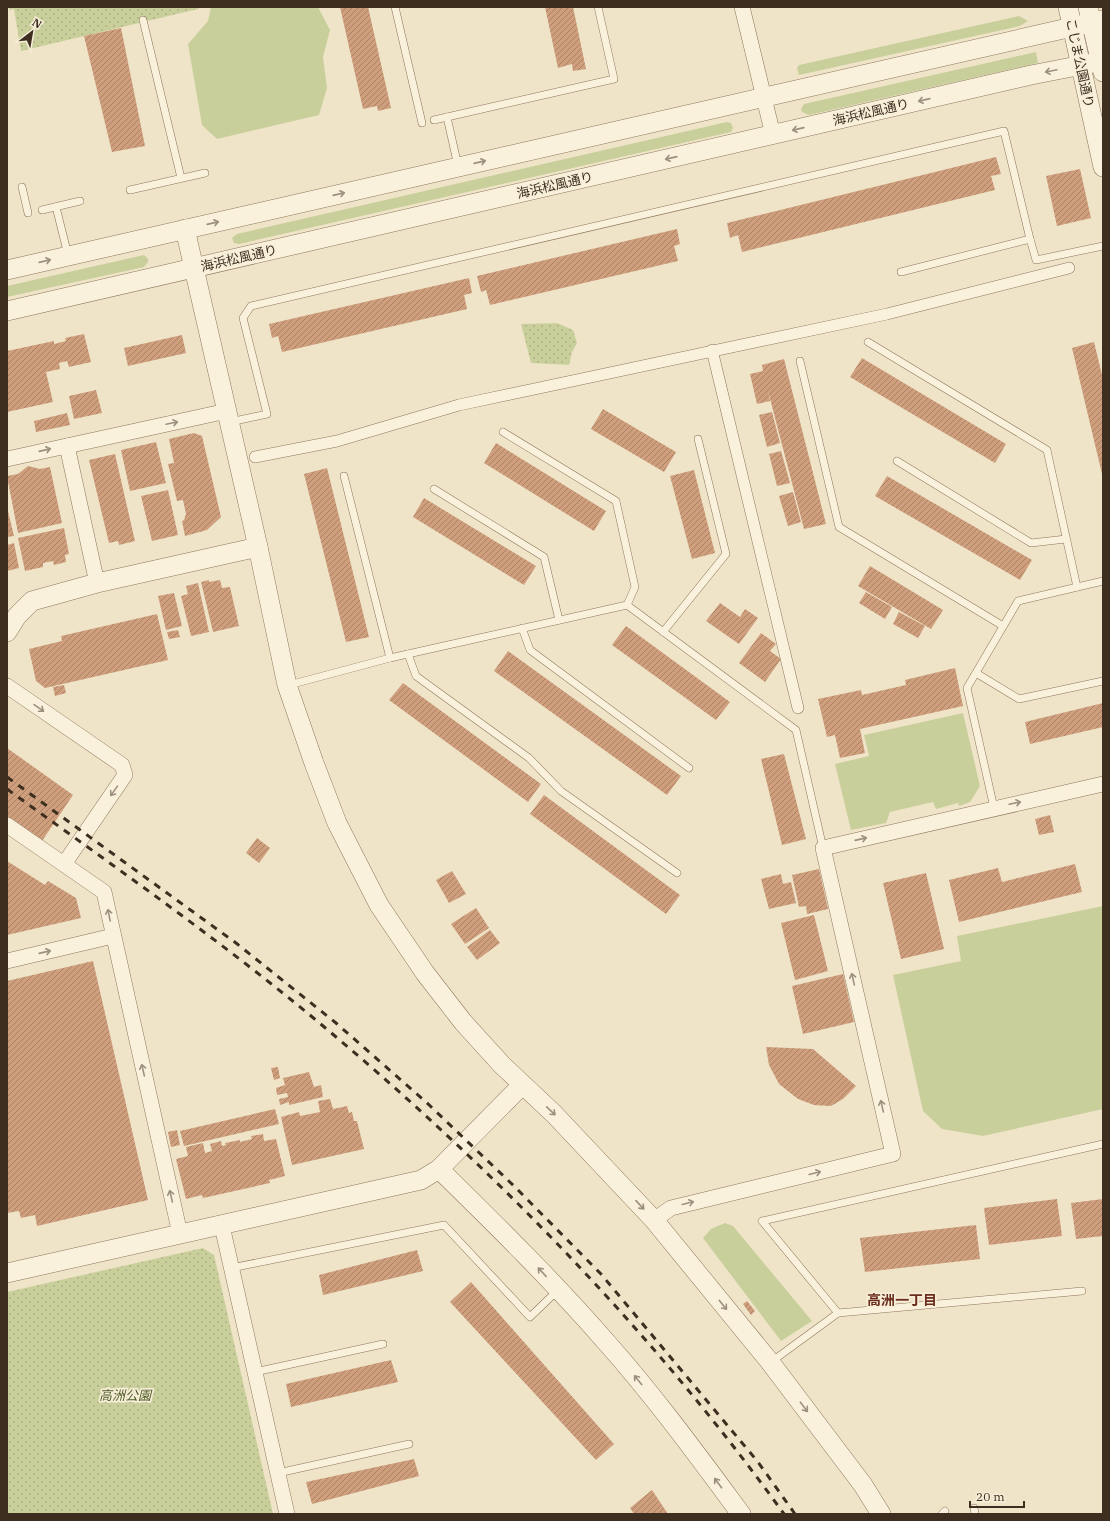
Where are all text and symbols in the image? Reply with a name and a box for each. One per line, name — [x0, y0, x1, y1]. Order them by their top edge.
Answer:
north arrow — [12, 12, 52, 52]
text: N — [30, 15, 45, 32]
street label: こじま公園通り — [1062, 17, 1098, 109]
one-way arrow — [1045, 68, 1058, 76]
street label: 海浜松風通り — [831, 95, 911, 129]
one-way arrow — [918, 97, 931, 104]
one-way arrow — [791, 126, 804, 134]
one-way arrow — [665, 155, 678, 163]
one-way arrow — [473, 157, 486, 165]
street label: 海浜松風通り — [515, 168, 595, 202]
one-way arrow — [333, 189, 346, 197]
one-way arrow — [206, 218, 219, 226]
street label: 海浜松風通り — [199, 241, 279, 275]
one-way arrow — [38, 256, 51, 264]
one-way arrow — [165, 418, 178, 426]
one-way arrow — [38, 446, 51, 454]
one-way arrow — [33, 704, 44, 712]
one-way arrow — [110, 785, 118, 796]
one-way arrow — [1009, 799, 1022, 807]
one-way arrow — [855, 835, 868, 842]
one-way arrow — [104, 909, 112, 922]
one-way arrow — [38, 948, 51, 955]
one-way arrow — [849, 973, 857, 986]
one-way arrow — [139, 1063, 146, 1076]
one-way arrow — [878, 1100, 885, 1113]
one-way arrow — [546, 1106, 556, 1116]
one-way arrow — [808, 1169, 821, 1176]
one-way arrow — [167, 1190, 175, 1203]
one-way arrow — [682, 1199, 695, 1207]
one-way arrow — [635, 1200, 645, 1210]
one-way arrow — [538, 1267, 547, 1277]
district label: 高洲一丁目 — [867, 1291, 937, 1309]
one-way arrow — [719, 1300, 728, 1311]
one-way arrow — [633, 1375, 642, 1386]
park label: 高洲公園 — [99, 1387, 153, 1404]
one-way arrow — [799, 1402, 808, 1413]
one-way arrow — [713, 1477, 722, 1488]
scale bar — [970, 1483, 1024, 1509]
text: 20 m — [976, 1489, 1005, 1504]

